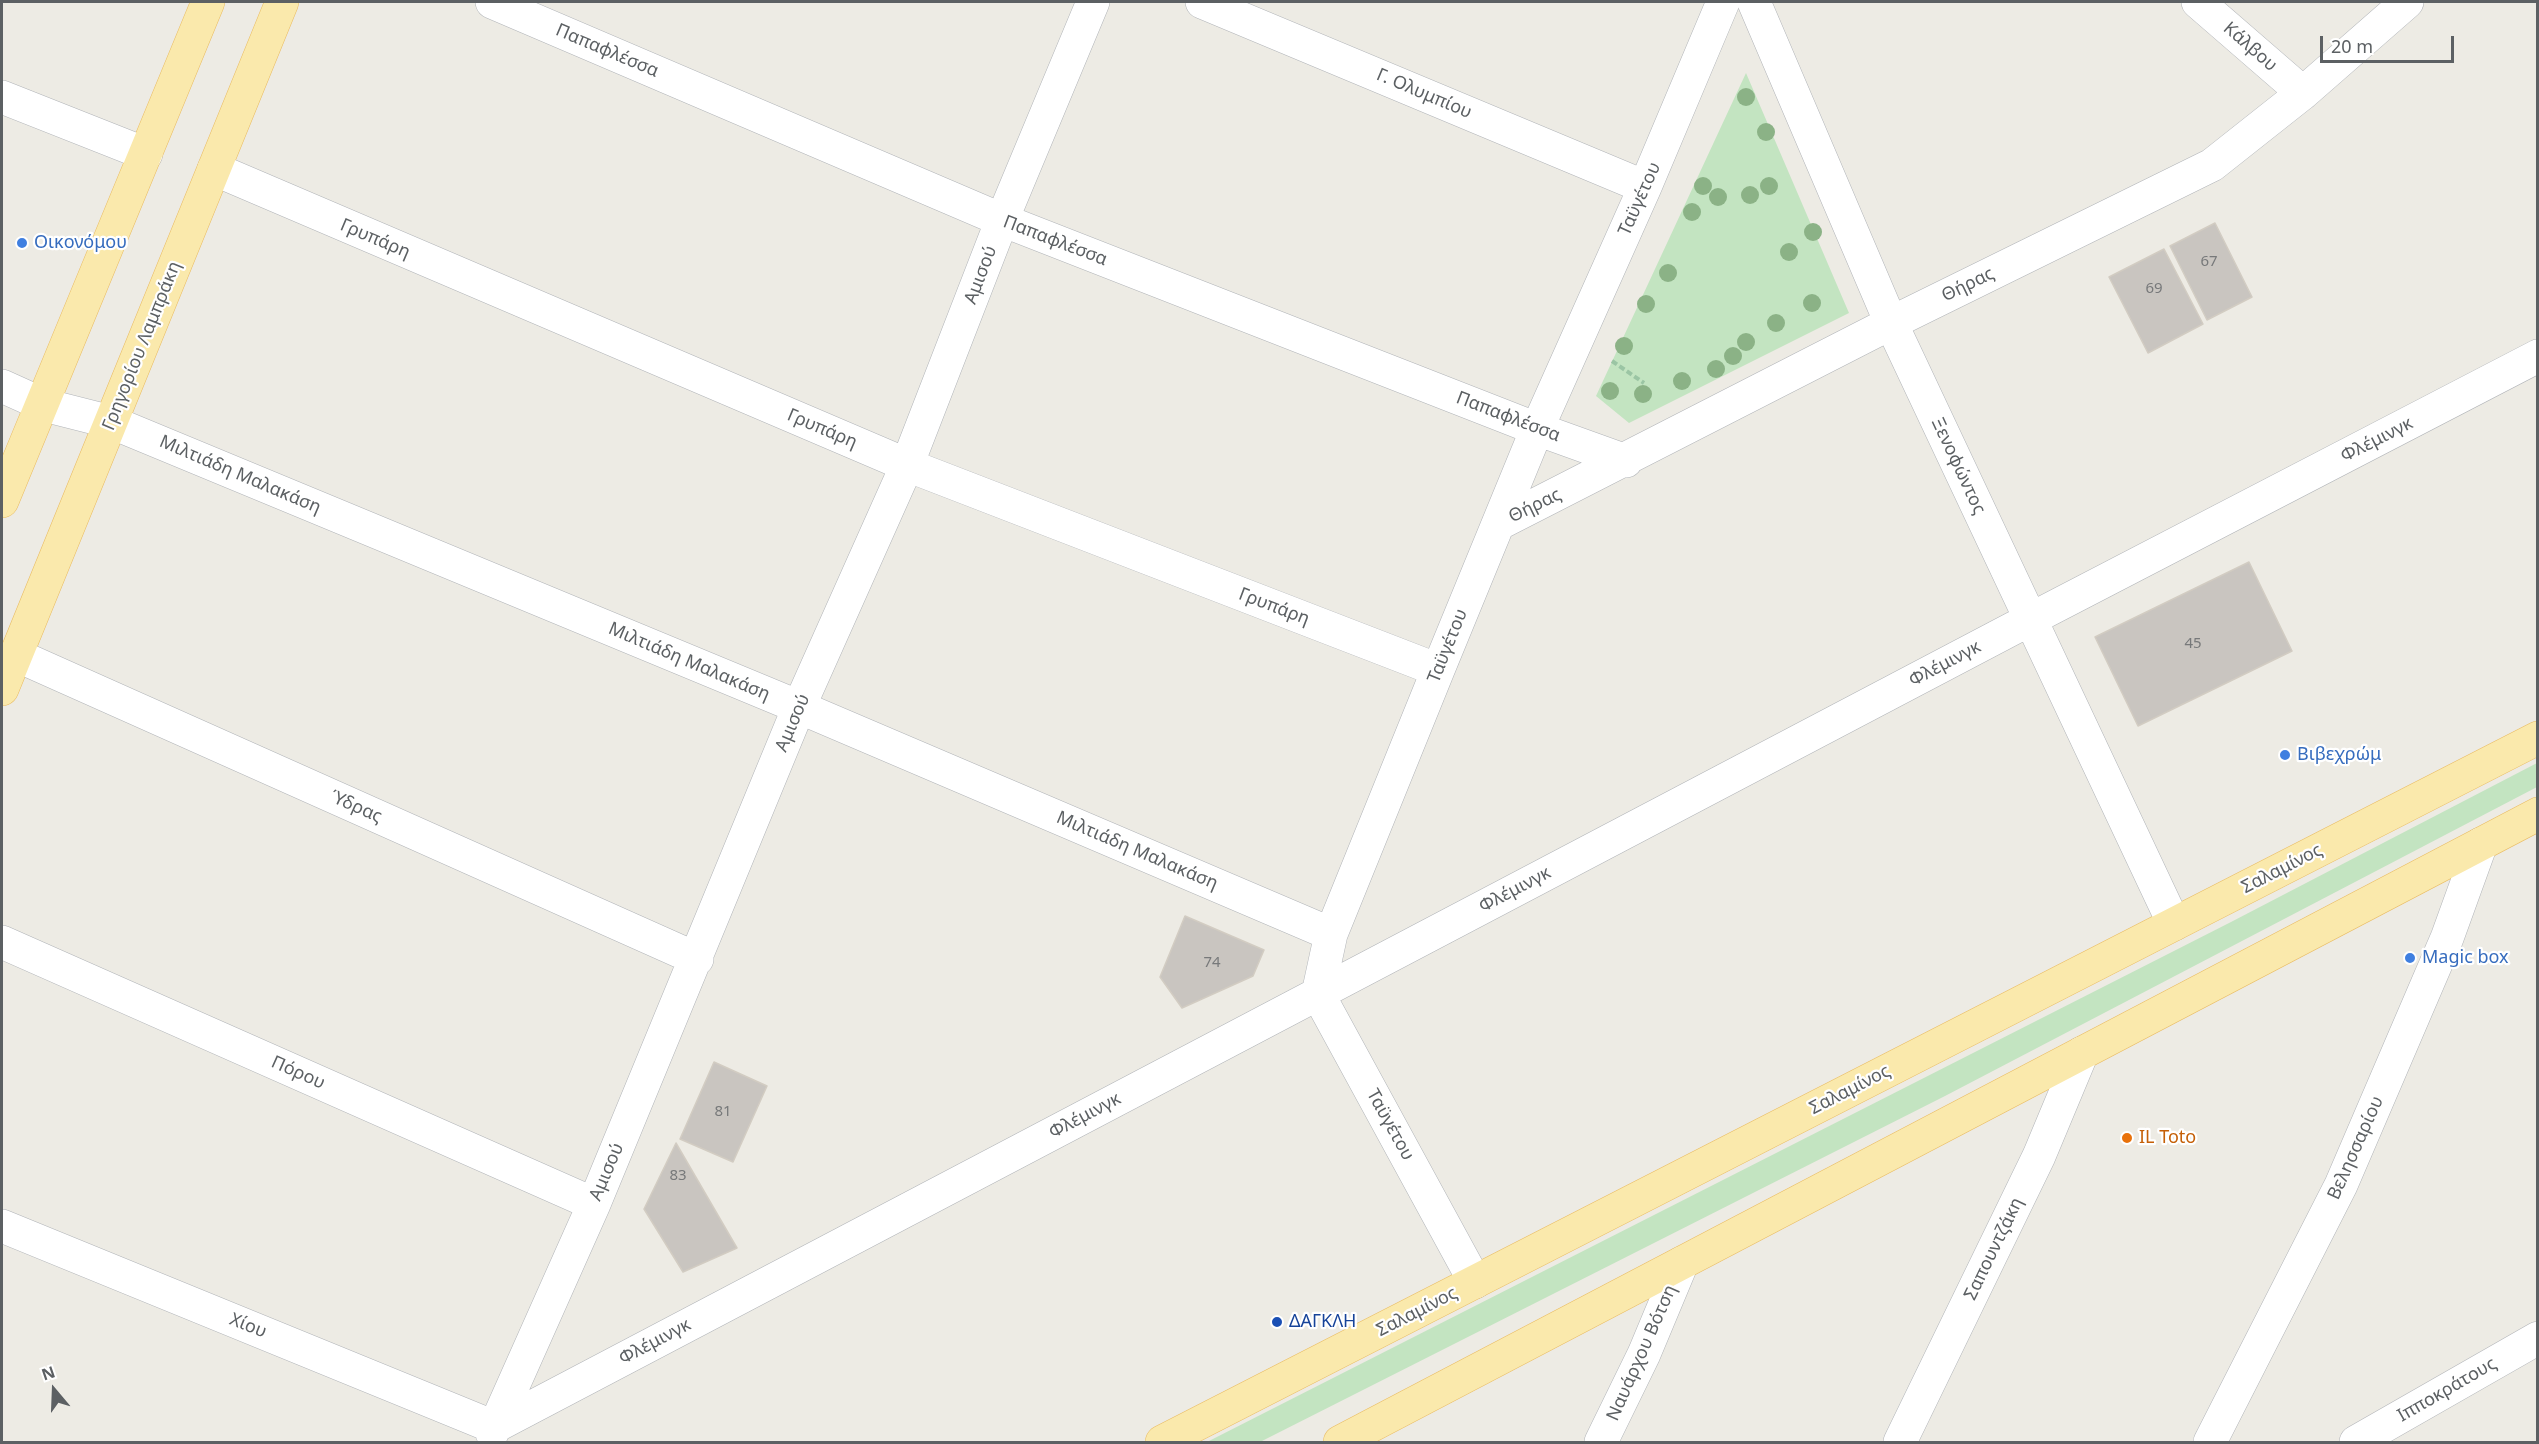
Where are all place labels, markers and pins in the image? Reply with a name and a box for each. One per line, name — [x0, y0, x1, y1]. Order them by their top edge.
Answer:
place label: Οικονόμου — [34, 232, 127, 254]
marker: Οικονόμου — [15, 236, 29, 250]
place label: Βιβεχρώμ — [2297, 744, 2381, 766]
marker: Βιβεχρώμ — [2278, 748, 2292, 762]
place label: Magic box — [2422, 947, 2509, 969]
marker: Magic box — [2403, 951, 2417, 965]
place label: IL Toto — [2139, 1127, 2196, 1149]
marker: IL Toto — [2120, 1131, 2134, 1145]
place label: ΔΑΓΚΛΗ — [1289, 1311, 1356, 1333]
marker: ΔΑΓΚΛΗ — [1270, 1315, 1284, 1329]

